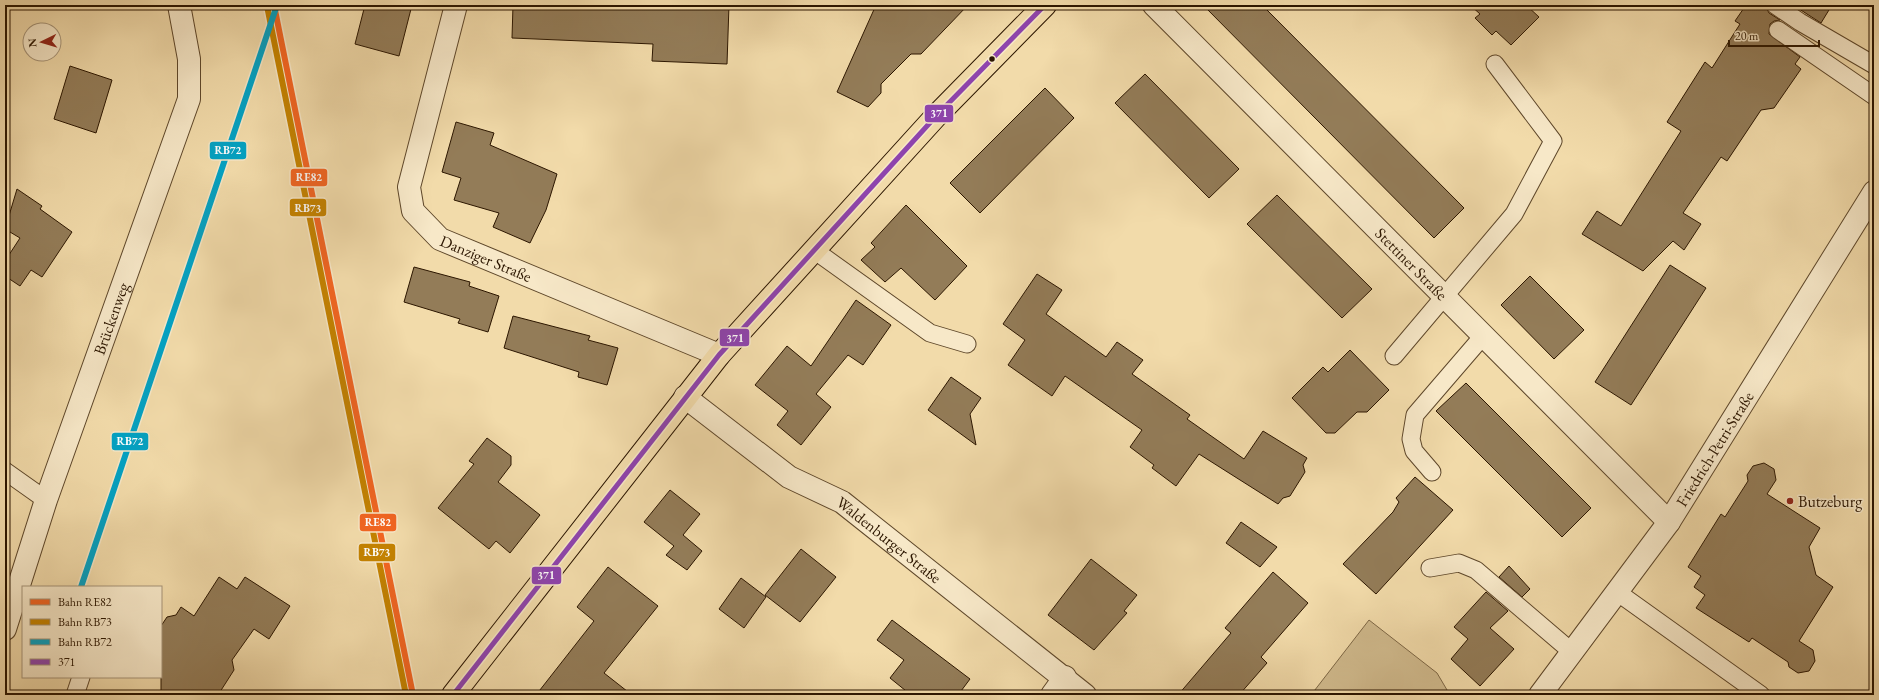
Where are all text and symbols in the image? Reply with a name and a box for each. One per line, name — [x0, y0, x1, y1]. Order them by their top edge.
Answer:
north arrow — [22, 22, 62, 62]
scale bar — [1729, 22, 1819, 48]
text: 20 m — [1735, 28, 1759, 44]
text: N — [25, 38, 39, 48]
unlabelled marker — [987, 54, 997, 64]
line badge: 371 — [924, 104, 954, 123]
text: 371 — [930, 106, 948, 120]
line badge: RB72 — [209, 141, 247, 160]
text: RB72 — [215, 143, 242, 157]
line badge: RE82 — [290, 168, 328, 187]
text: RE82 — [296, 170, 322, 184]
line badge: RB73 — [289, 198, 327, 217]
text: RB73 — [295, 201, 322, 215]
street label: Stettiner Straße — [1371, 223, 1452, 304]
street label: Danziger Straße — [437, 230, 535, 286]
street label: Brückenweg — [88, 279, 134, 358]
line badge: 371 — [719, 328, 750, 347]
text: 371 — [726, 331, 744, 345]
street label: Friedrich-Petri-Straße — [1671, 387, 1758, 510]
line badge: RB72 — [111, 432, 149, 451]
text: RB72 — [117, 434, 144, 448]
street label: Waldenburger Straße — [832, 491, 946, 588]
place label: Butzeburg — [1798, 491, 1863, 512]
marker: Butzeburg — [1785, 496, 1795, 506]
line badge: RE82 — [359, 513, 397, 532]
text: RE82 — [365, 515, 391, 529]
line badge: RB73 — [358, 543, 396, 562]
text: RB73 — [364, 545, 391, 559]
line badge: 371 — [531, 566, 562, 585]
text: 371 — [537, 568, 555, 582]
legend — [22, 586, 162, 678]
text: Bahn RE82 — [58, 594, 112, 610]
text: Bahn RB73 — [58, 614, 112, 630]
text: Bahn RB72 — [58, 634, 112, 650]
text: 371 — [58, 654, 76, 670]

